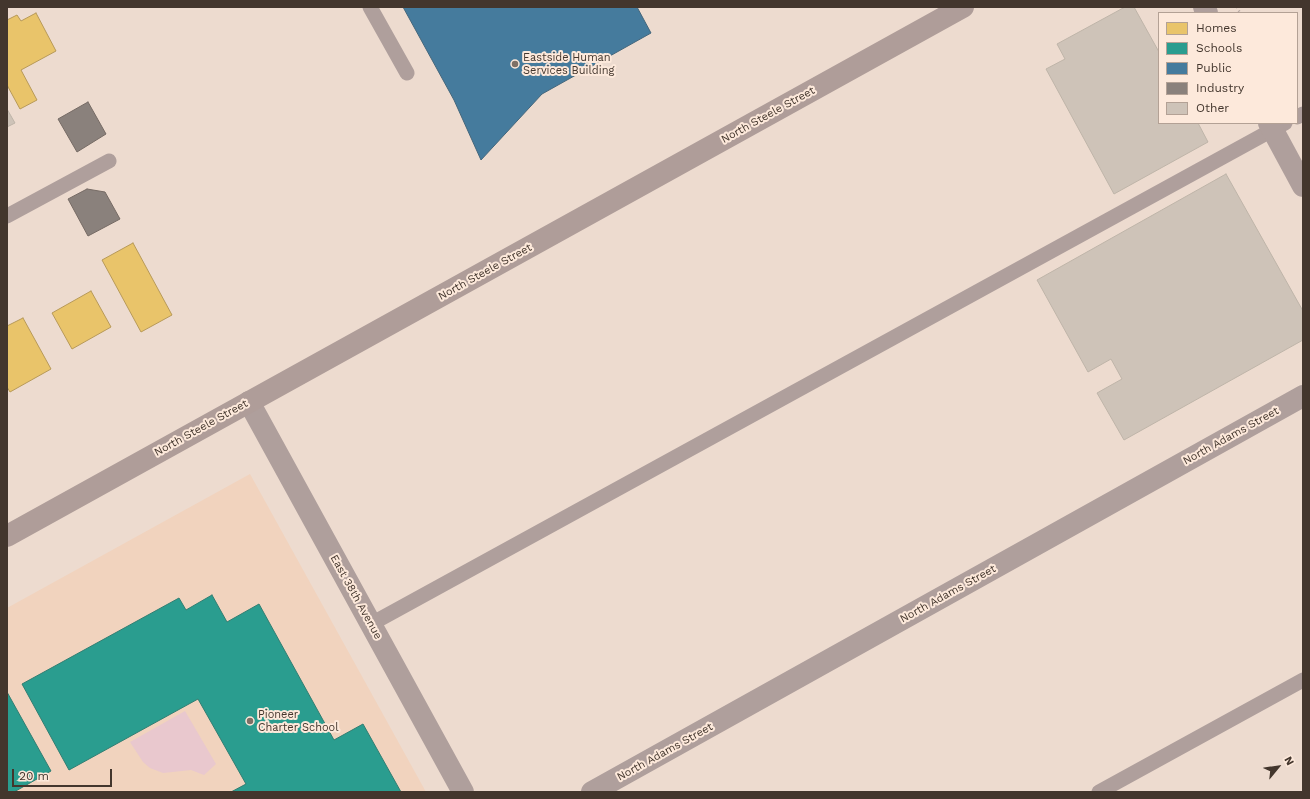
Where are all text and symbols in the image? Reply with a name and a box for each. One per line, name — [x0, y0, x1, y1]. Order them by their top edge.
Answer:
legend — [1158, 12, 1298, 124]
text: Homes — [1196, 21, 1237, 35]
text: Schools — [1196, 41, 1242, 55]
place label: Eastside Human Services Building — [523, 51, 614, 77]
marker: Eastside Human Services Building — [510, 59, 520, 69]
text: Public — [1196, 61, 1232, 75]
text: Industry — [1196, 81, 1244, 95]
street label: North Steele Street — [719, 84, 817, 146]
text: Other — [1196, 101, 1229, 115]
street label: North Steele Street — [436, 241, 534, 303]
street label: North Steele Street — [152, 397, 250, 459]
street label: North Adams Street — [1181, 404, 1281, 468]
street label: East 38th Avenue — [327, 552, 385, 642]
street label: North Adams Street — [898, 562, 998, 626]
place label: Pioneer Charter School — [258, 708, 339, 734]
marker: Pioneer Charter School — [245, 716, 255, 726]
street label: North Adams Street — [615, 720, 715, 784]
north arrow — [1258, 747, 1298, 787]
text: N — [1281, 754, 1297, 768]
scale bar — [14, 761, 114, 787]
text: 20 m — [19, 769, 49, 783]

